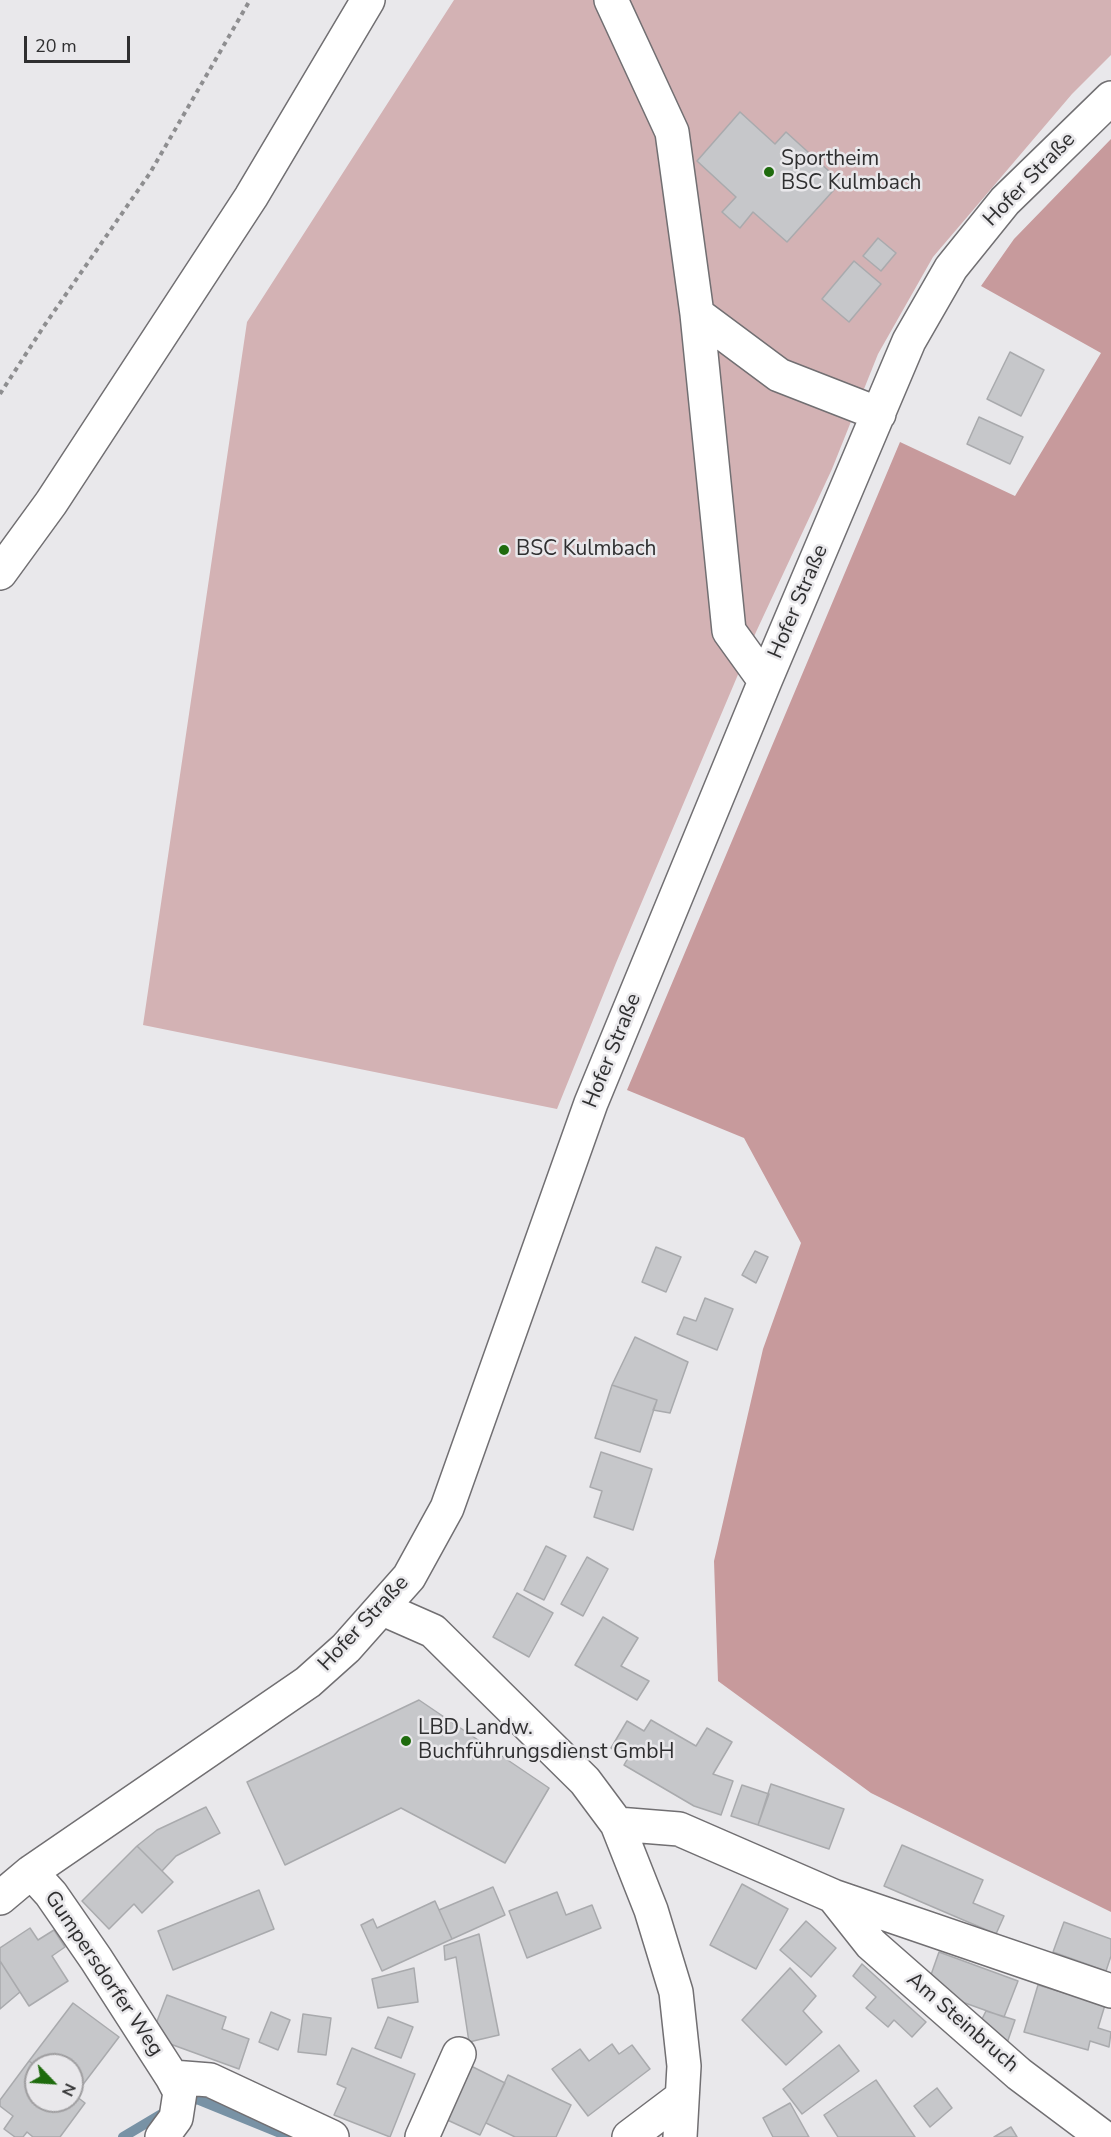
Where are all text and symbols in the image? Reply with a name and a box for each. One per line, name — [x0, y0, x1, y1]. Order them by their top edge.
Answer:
scale bar — [27, 24, 134, 62]
text: 20 m — [35, 34, 77, 58]
street label: Hofer Straße — [979, 128, 1081, 232]
place label: Sportheim BSC Kulmbach — [781, 147, 922, 197]
marker: Sportheim BSC Kulmbach — [762, 165, 776, 179]
place label: BSC Kulmbach — [516, 537, 657, 563]
street label: Hofer Straße — [764, 541, 834, 663]
marker: BSC Kulmbach — [497, 543, 511, 557]
street label: Hofer Straße — [579, 990, 647, 1112]
street label: Hofer Straße — [313, 1571, 415, 1677]
place label: LBD Landw. Buchführungsdienst GmbH — [418, 1716, 674, 1766]
marker: LBD Landw. Buchführungsdienst GmbH — [399, 1734, 413, 1748]
street label: Gumpersdorfer Weg — [38, 1887, 168, 2061]
street label: Am Steinbruch — [901, 1968, 1023, 2078]
north arrow — [24, 2053, 84, 2113]
text: N — [56, 2080, 81, 2100]

